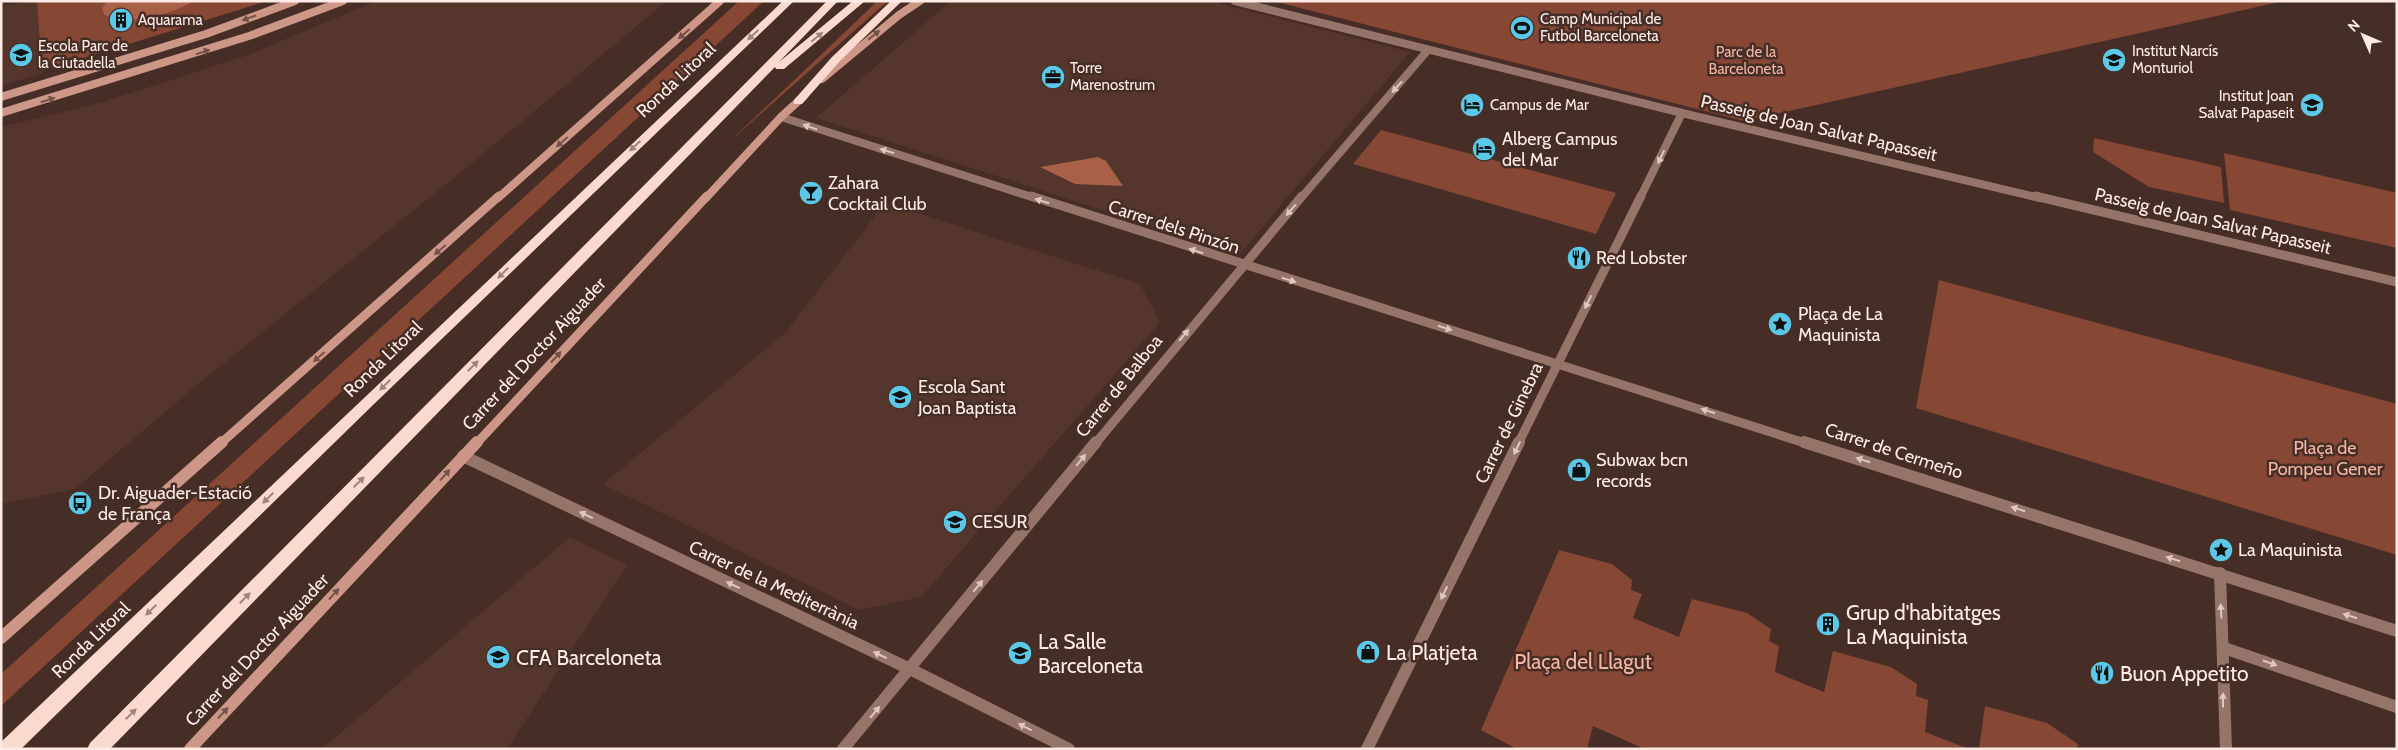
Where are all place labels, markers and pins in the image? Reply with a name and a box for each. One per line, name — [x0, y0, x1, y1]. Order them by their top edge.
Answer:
building icon: Aquarama — [108, 7, 134, 33]
place label: Camp Municipal de Futbol Barceloneta — [1540, 10, 1662, 45]
place label: Aquarama — [138, 11, 203, 29]
sports icon: Camp Municipal de Futbol Barceloneta — [1509, 15, 1535, 41]
place label: Escola Parc de la Ciutadella — [38, 37, 128, 72]
school or university icon: Escola Parc de la Ciutadella — [8, 42, 34, 68]
place label: Institut Narcís Monturiol — [2132, 42, 2218, 77]
school or university icon: Institut Narcís Monturiol — [2101, 47, 2127, 73]
place label: Torre Marenostrum — [1070, 59, 1155, 94]
office icon: Torre Marenostrum — [1040, 64, 1066, 90]
place label: Institut Joan Salvat Papaseit — [2199, 87, 2294, 122]
hotel icon: Campus de Mar — [1459, 92, 1485, 118]
school or university icon: Institut Joan Salvat Papaseit — [2299, 92, 2325, 118]
place label: Campus de Mar — [1490, 96, 1589, 114]
place label: Alberg Campus del Mar — [1502, 128, 1617, 171]
hotel icon: Alberg Campus del Mar — [1471, 136, 1497, 162]
place label: Zahara Cocktail Club — [828, 172, 927, 215]
bar icon: Zahara Cocktail Club — [798, 180, 824, 206]
restaurant icon: Red Lobster — [1566, 245, 1592, 271]
place label: Red Lobster — [1596, 247, 1687, 269]
place label: Plaça de La Maquinista — [1798, 303, 1883, 346]
place icon: Plaça de La Maquinista — [1767, 311, 1793, 337]
place label: Escola Sant Joan Baptista — [917, 376, 1017, 419]
school or university icon: Escola Sant Joan Baptista — [887, 384, 913, 410]
place label: Subwax bcn records — [1596, 449, 1688, 492]
shop icon: Subwax bcn records — [1566, 457, 1592, 483]
place label: Dr. Aiguader-Estació de França — [98, 482, 252, 525]
bus stop icon: Dr. Aiguader-Estació de França — [67, 490, 93, 516]
school or university icon: CESUR — [942, 509, 968, 535]
place label: CESUR — [972, 511, 1028, 533]
place icon: La Maquinista — [2208, 537, 2234, 563]
place label: La Maquinista — [2238, 539, 2343, 561]
place label: Grup d'habitatges La Maquinista — [1846, 600, 2001, 649]
building icon: Grup d'habitatges La Maquinista — [1815, 611, 1841, 637]
place label: La Salle Barceloneta — [1038, 629, 1143, 678]
shop icon: La Platjeta — [1355, 639, 1381, 665]
school or university icon: La Salle Barceloneta — [1007, 640, 1033, 666]
place label: La Platjeta — [1386, 640, 1478, 666]
school or university icon: CFA Barceloneta — [485, 644, 511, 670]
place label: CFA Barceloneta — [516, 645, 662, 670]
restaurant icon: Buon Appetito — [2089, 660, 2115, 686]
place label: Buon Appetito — [2120, 661, 2249, 686]

